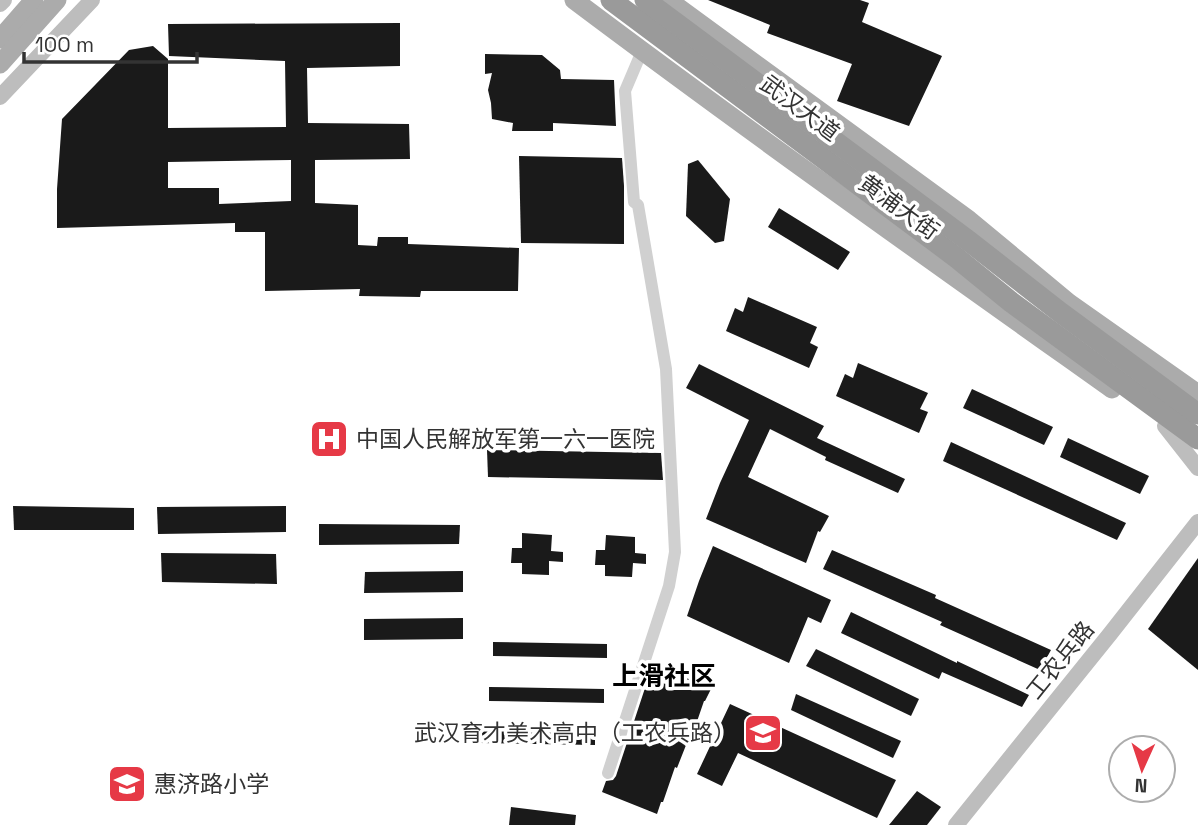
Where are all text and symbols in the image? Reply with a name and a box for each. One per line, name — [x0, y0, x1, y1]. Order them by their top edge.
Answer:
scale bar — [24, 21, 198, 65]
text: 100 m — [35, 31, 94, 58]
street label: 武汉大道 — [754, 68, 846, 148]
street label: 黄浦大街 — [853, 168, 945, 246]
hospital icon: 中国人民解放军第一六一医院 — [308, 418, 350, 460]
place label: 中国人民解放军第一六一医院 — [356, 424, 655, 454]
street label: 工农兵路 — [1019, 615, 1101, 705]
district label: 上滑社区 — [612, 659, 716, 693]
school or university icon: 武汉育才美术高中（工农兵路） — [742, 712, 784, 754]
place label: 武汉育才美术高中（工农兵路） — [414, 718, 736, 748]
north arrow — [1107, 734, 1177, 804]
school or university icon: 惠济路小学 — [106, 763, 148, 805]
place label: 惠济路小学 — [154, 769, 269, 799]
text: N — [1134, 773, 1148, 798]

